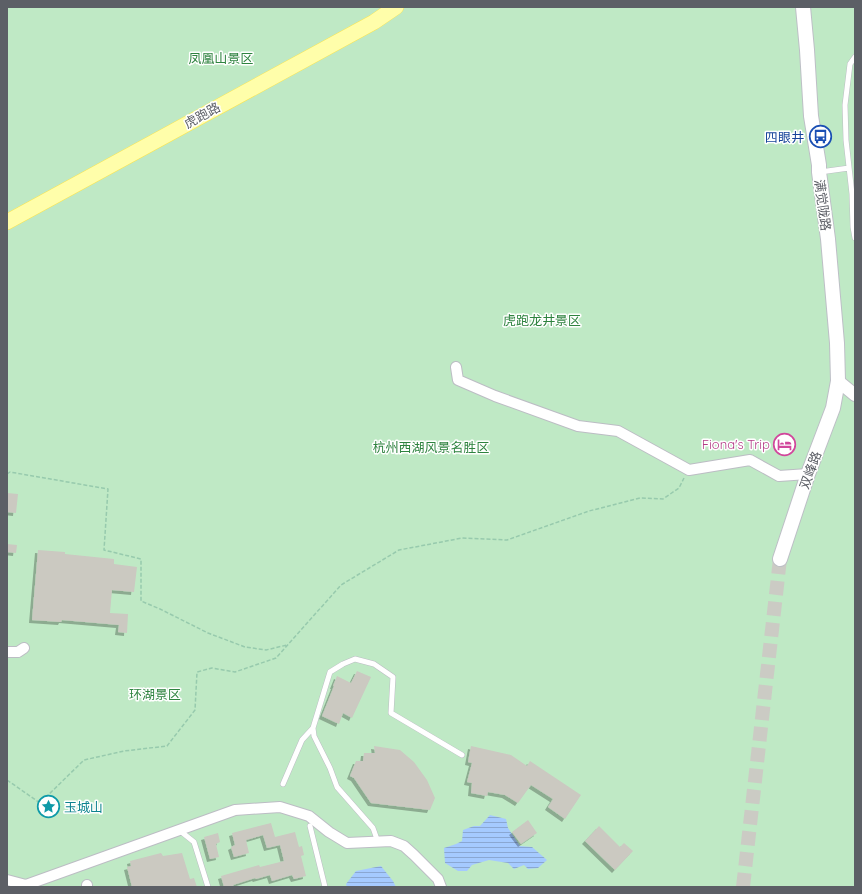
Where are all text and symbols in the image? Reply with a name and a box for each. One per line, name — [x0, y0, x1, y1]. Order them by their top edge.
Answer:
park label: 凤凰山景区 — [188, 50, 254, 66]
street label: 虎跑路 — [181, 99, 223, 131]
bus stop icon: 四眼井 — [807, 124, 833, 150]
place label: 四眼井 — [765, 129, 804, 145]
street label: 满觉陇路 — [811, 178, 835, 232]
park label: 虎跑龙井景区 — [503, 312, 581, 328]
hotel icon: Fiona's Trip — [772, 431, 798, 457]
place label: Fiona's Trip — [702, 436, 770, 452]
park label: 杭州西湖风景名胜区 — [372, 439, 490, 455]
street label: 双峰路 — [796, 449, 824, 491]
park label: 环湖景区 — [129, 686, 181, 702]
place icon: 玉城山 — [36, 794, 62, 820]
place label: 玉城山 — [64, 799, 103, 815]

